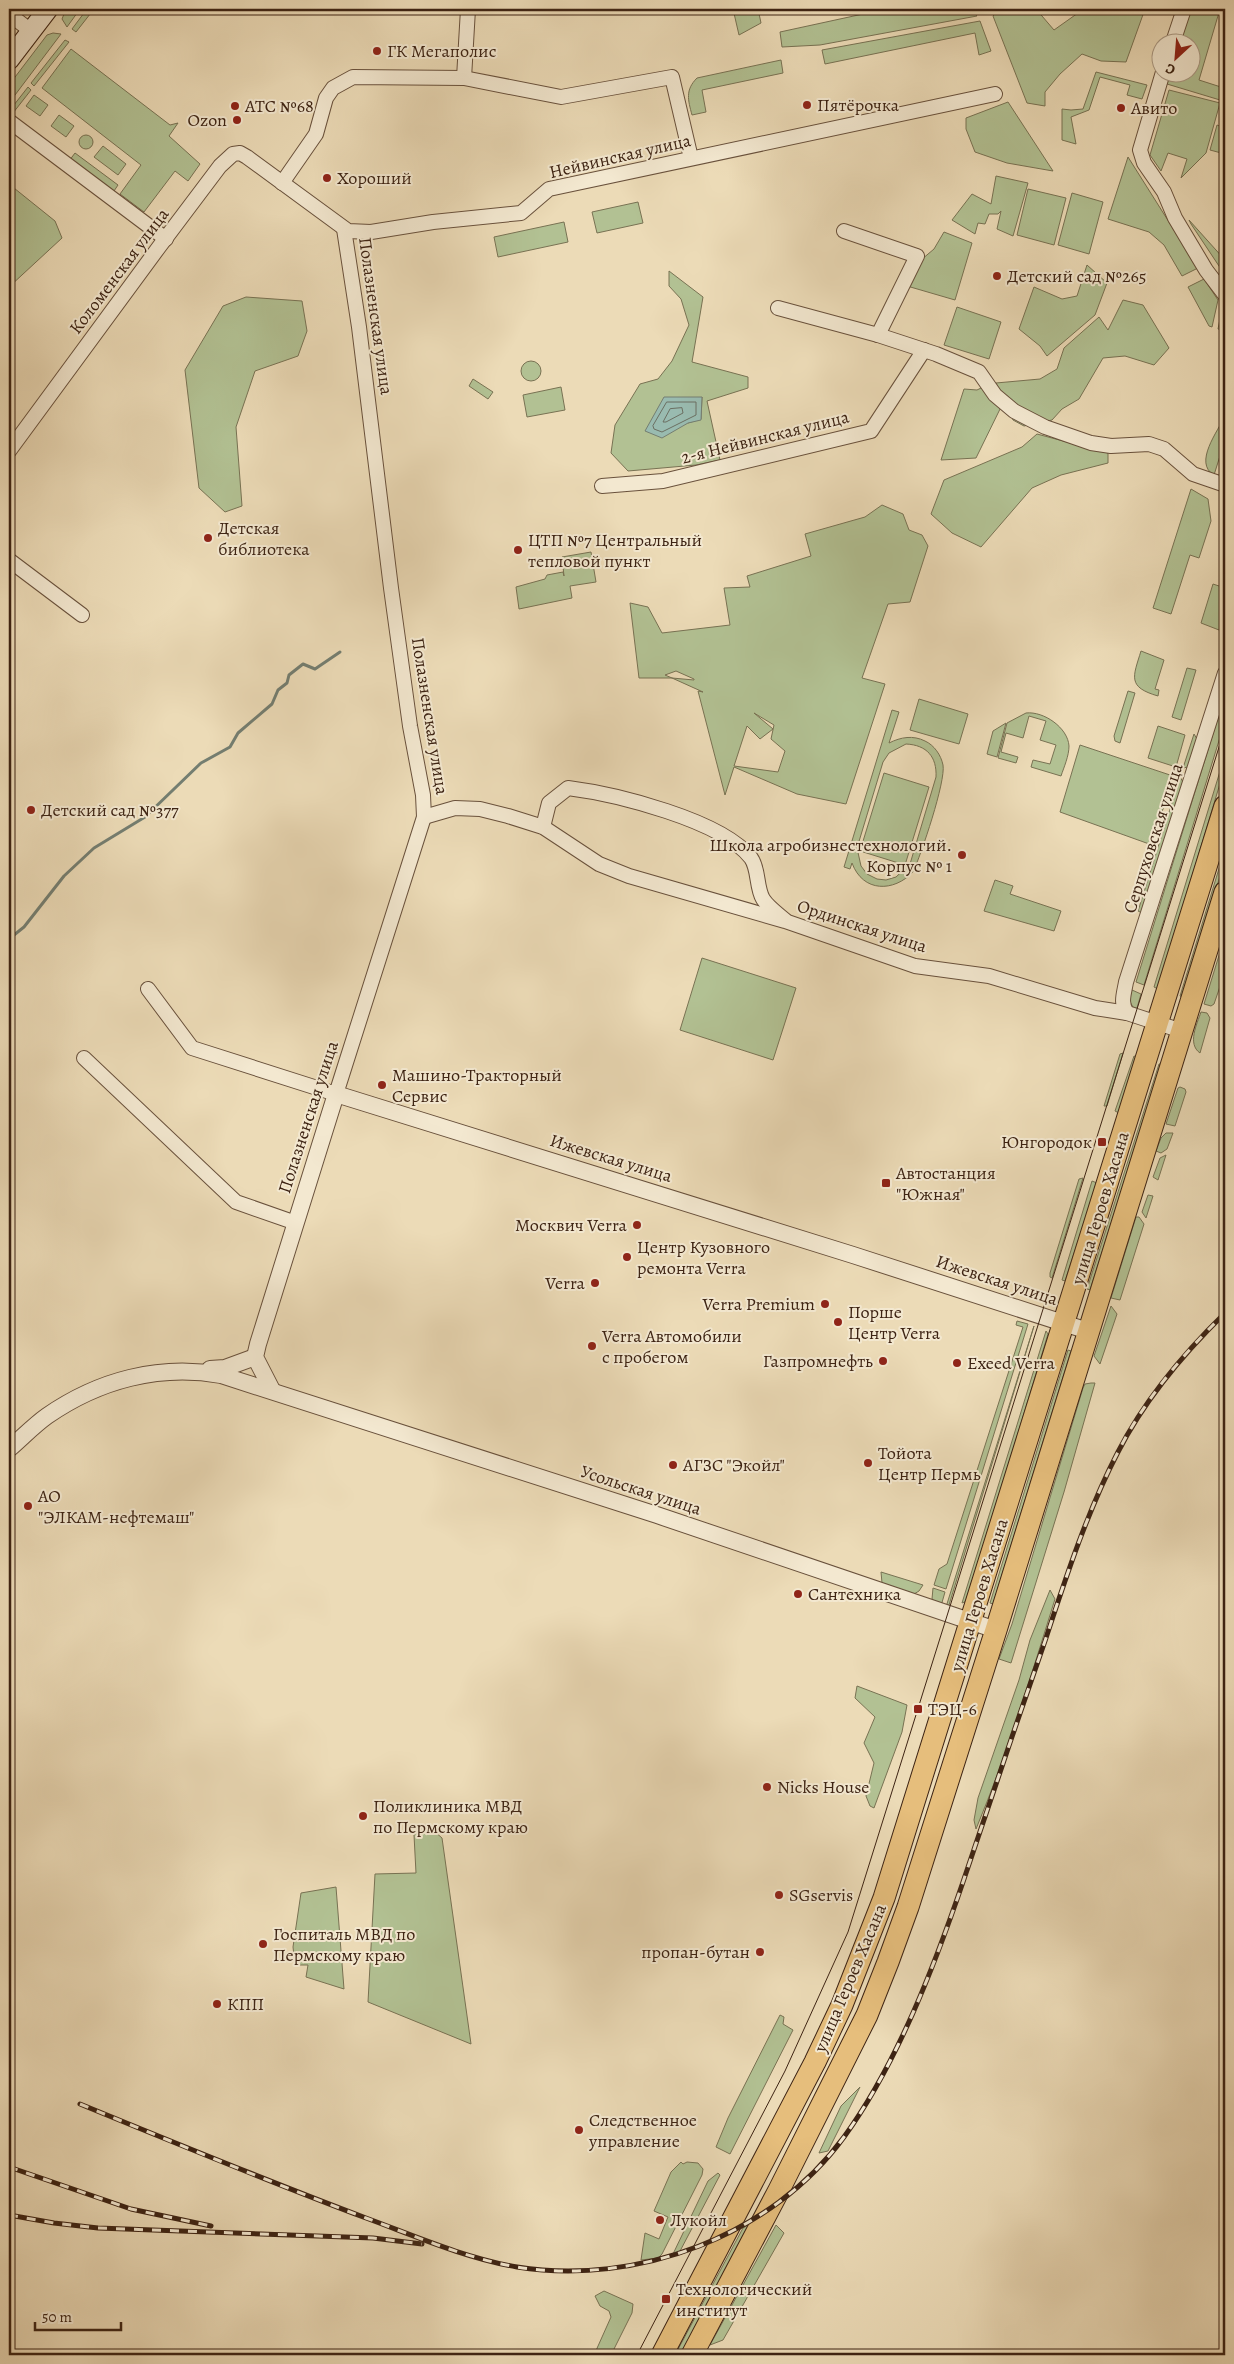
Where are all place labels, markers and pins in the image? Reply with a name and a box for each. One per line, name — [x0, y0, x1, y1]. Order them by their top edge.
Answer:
place label: ГК Мегаполис — [387, 39, 497, 63]
marker: ГК Мегаполис — [371, 45, 383, 57]
place label: Пятёрочка — [817, 93, 900, 117]
place label: АТС №68 — [244, 94, 314, 118]
place label: Авито — [1130, 96, 1177, 120]
marker: Пятёрочка — [801, 99, 813, 111]
marker: АТС №68 — [229, 100, 241, 112]
marker: Авито — [1115, 102, 1127, 114]
place label: Ozon — [187, 108, 227, 132]
marker: Ozon — [231, 114, 243, 126]
place label: Хороший — [337, 166, 412, 190]
marker: Хороший — [321, 172, 333, 184]
place label: Детский сад №265 — [1007, 264, 1147, 288]
marker: Детский сад №265 — [991, 270, 1003, 282]
place label: Детская библиотека — [218, 516, 310, 561]
place label: ЦТП №7 Центральный тепловой пункт — [528, 528, 702, 573]
marker: Детская библиотека — [202, 532, 214, 544]
marker: ЦТП №7 Центральный тепловой пункт — [512, 544, 524, 556]
place label: Детский сад №377 — [41, 798, 179, 822]
marker: Детский сад №377 — [25, 804, 37, 816]
place label: Школа агробизнестехнологий. Корпус № 1 — [709, 833, 952, 878]
marker: Школа агробизнестехнологий. Корпус № 1 — [956, 849, 968, 861]
place label: Машино-Тракторный Сервис — [392, 1063, 562, 1108]
marker: Машино-Тракторный Сервис — [376, 1079, 388, 1091]
place label: Юнгородок — [1001, 1130, 1092, 1154]
marker: Юнгородок — [1096, 1136, 1108, 1148]
place label: Автостанция "Южная" — [895, 1161, 996, 1206]
marker: Автостанция "Южная" — [880, 1177, 892, 1189]
place label: Москвич Verra — [515, 1213, 628, 1237]
marker: Москвич Verra — [631, 1219, 643, 1231]
place label: Центр Кузовного ремонта Verra — [637, 1235, 770, 1280]
marker: Центр Кузовного ремонта Verra — [621, 1251, 633, 1263]
place label: Verra — [544, 1271, 586, 1295]
marker: Verra — [589, 1277, 601, 1289]
place label: Verra Premium — [701, 1292, 815, 1316]
marker: Verra Premium — [819, 1298, 831, 1310]
place label: Порше Центр Verra — [848, 1300, 941, 1345]
marker: Порше Центр Verra — [832, 1316, 844, 1328]
place label: Verra Автомобили с пробегом — [601, 1324, 742, 1369]
marker: Verra Автомобили с пробегом — [586, 1340, 598, 1352]
place label: Газпромнефть — [763, 1349, 873, 1373]
place label: Exeed Verra — [967, 1351, 1055, 1375]
marker: Газпромнефть — [877, 1355, 889, 1367]
marker: Exeed Verra — [951, 1357, 963, 1369]
place label: Тойота Центр Пермь — [878, 1441, 981, 1486]
place label: АГЗС "Экойл" — [682, 1453, 785, 1477]
marker: Тойота Центр Пермь — [862, 1457, 874, 1469]
marker: АГЗС "Экойл" — [667, 1459, 679, 1471]
place label: АО "ЭЛКАМ-нефтемаш" — [37, 1484, 194, 1529]
marker: АО "ЭЛКАМ-нефтемаш" — [22, 1500, 34, 1512]
place label: Сантехника — [808, 1582, 902, 1606]
marker: Сантехника — [792, 1588, 804, 1600]
place label: ТЭЦ-6 — [928, 1697, 977, 1721]
marker: ТЭЦ-6 — [912, 1703, 924, 1715]
place label: Nicks House — [777, 1775, 869, 1799]
marker: Nicks House — [761, 1781, 773, 1793]
place label: Поликлиника МВД по Пермскому краю — [373, 1794, 528, 1839]
marker: Поликлиника МВД по Пермскому краю — [357, 1810, 369, 1822]
place label: SGservis — [789, 1883, 853, 1907]
marker: SGservis — [773, 1889, 785, 1901]
place label: Госпиталь МВД по Пермскому краю — [273, 1922, 415, 1967]
marker: Госпиталь МВД по Пермскому краю — [257, 1938, 269, 1950]
place label: пропан-бутан — [641, 1940, 750, 1964]
marker: пропан-бутан — [754, 1946, 766, 1958]
place label: КПП — [227, 1992, 264, 2016]
marker: КПП — [211, 1998, 223, 2010]
place label: Следственное управление — [588, 2108, 697, 2153]
marker: Следственное управление — [573, 2124, 585, 2136]
place label: Лукойл — [670, 2208, 727, 2232]
marker: Лукойл — [654, 2214, 666, 2226]
place label: Технологический институт — [676, 2277, 812, 2322]
marker: Технологический институт — [660, 2293, 672, 2305]

